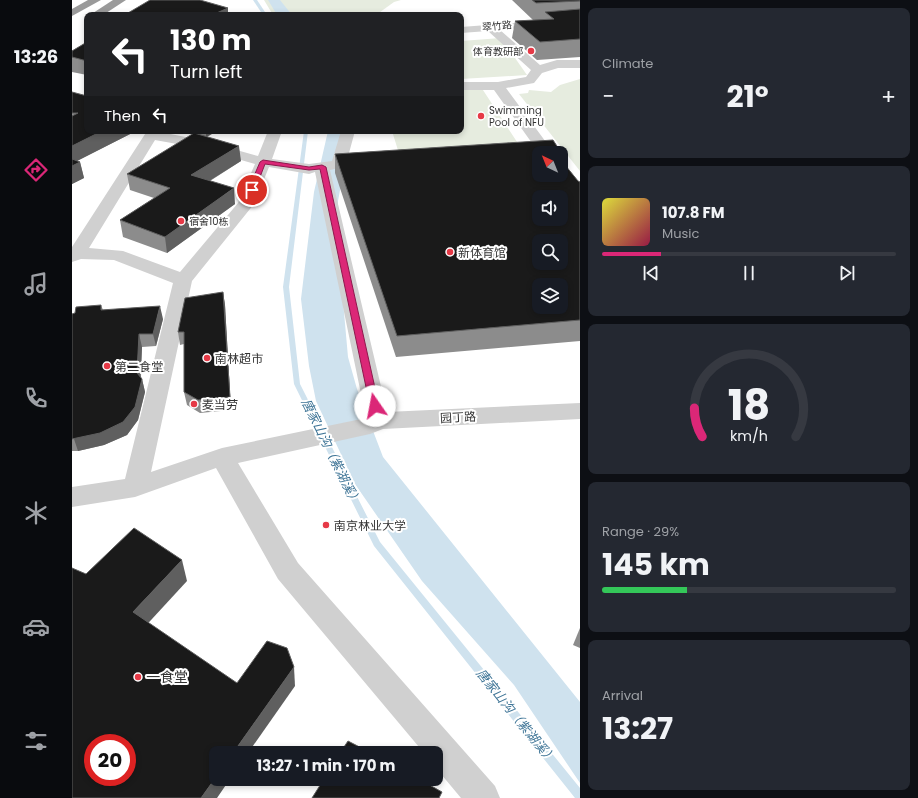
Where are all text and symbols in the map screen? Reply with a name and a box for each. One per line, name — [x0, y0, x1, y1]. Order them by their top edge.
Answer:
street label: 翠竹路 — [481, 17, 513, 35]
text: 130 m — [170, 21, 251, 60]
icon: left — [104, 28, 156, 80]
text: 13:26 — [14, 44, 58, 69]
place label: 体育教研部 — [473, 44, 523, 59]
marker: 体育教研部 — [526, 46, 536, 56]
text: Climate — [602, 54, 653, 73]
text: Turn left — [170, 59, 242, 84]
text: 21° — [726, 75, 769, 118]
text: − — [602, 81, 614, 112]
text: + — [881, 81, 896, 112]
place label: Swimming Pool of NFU — [489, 103, 544, 130]
icon: left — [149, 104, 171, 126]
text: Then — [104, 105, 141, 126]
marker: Swimming Pool of NFU — [476, 111, 486, 121]
north arrow — [532, 146, 568, 182]
map controls — [532, 146, 568, 314]
icon: directions — [22, 156, 50, 184]
pin — [235, 173, 269, 207]
icon: arrive — [241, 179, 263, 201]
button: sound — [532, 190, 568, 226]
text: 107.8 FM — [662, 202, 725, 223]
place label: 宿舍10栋 — [189, 214, 228, 229]
marker: 宿舍10栋 — [176, 216, 186, 226]
text: Music — [662, 224, 699, 243]
button: search — [532, 234, 568, 270]
place label: 新体育馆 — [458, 244, 506, 261]
marker: 新体育馆 — [445, 247, 455, 257]
icon: previous — [640, 262, 662, 284]
icon: pause — [738, 262, 760, 284]
icon: next — [836, 262, 858, 284]
icon: music — [22, 270, 50, 298]
button: layers — [532, 278, 568, 314]
place label: 南林超市 — [215, 350, 263, 367]
marker: 南林超市 — [202, 353, 212, 363]
place label: 第二食堂 — [115, 358, 163, 375]
marker: 第二食堂 — [102, 361, 112, 371]
text: 18 — [728, 376, 770, 435]
icon: phone — [22, 384, 50, 412]
position arrow — [354, 385, 396, 427]
water label: 唐家山沟（紫湖溪） — [297, 395, 365, 509]
place label: 麦当劳 — [202, 396, 238, 413]
marker: 麦当劳 — [189, 399, 199, 409]
street label: 园丁路 — [440, 408, 476, 426]
text: km/h — [730, 426, 768, 446]
icon: climate — [22, 499, 50, 527]
place label: 南京林业大学 — [334, 517, 406, 534]
marker: 南京林业大学 — [321, 520, 331, 530]
text: Range · 29% — [602, 522, 679, 541]
text: 145 km — [602, 543, 710, 586]
icon: car — [22, 613, 50, 641]
water label: 唐家山沟（紫湖溪） — [472, 665, 560, 767]
place label: 一食堂 — [146, 667, 188, 687]
marker: 一食堂 — [133, 672, 143, 682]
text: Arrival — [602, 686, 643, 705]
text: 13:27 — [602, 707, 673, 750]
icon: filters — [22, 727, 50, 755]
speed limit sign: 20 — [84, 734, 136, 786]
text: 13:27 · 1 min · 170 m — [256, 755, 396, 776]

